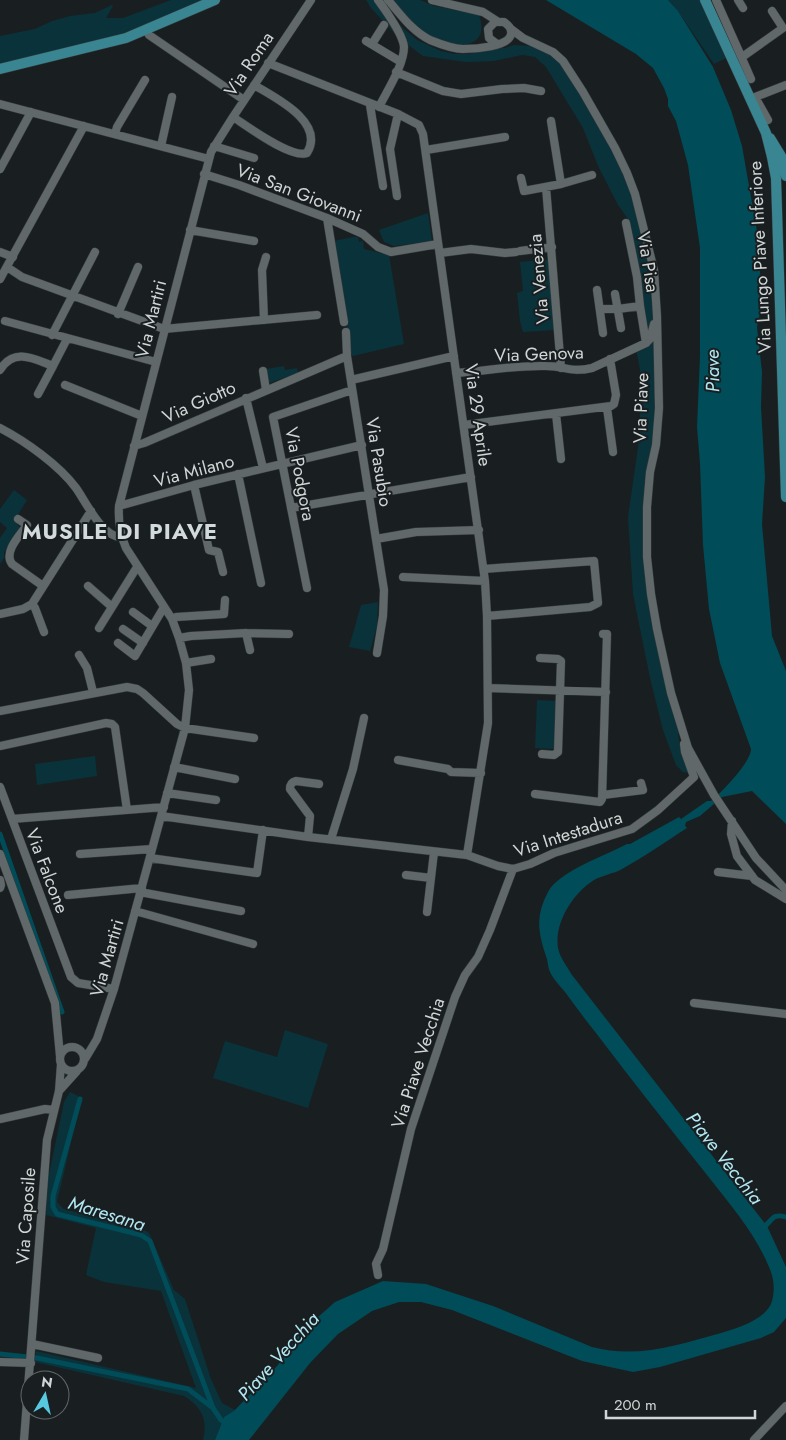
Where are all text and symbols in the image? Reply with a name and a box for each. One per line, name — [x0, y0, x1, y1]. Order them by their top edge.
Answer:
street label: Via Roma — [218, 26, 280, 102]
street label: Via San Giovanni — [233, 157, 365, 229]
street label: Via Lungo Piave Inferiore — [742, 160, 778, 354]
street label: Via Pisa — [630, 230, 666, 294]
street label: Via Venezia — [522, 233, 556, 325]
street label: Via Martiri — [129, 277, 173, 361]
street label: Via Genova — [494, 339, 584, 369]
water label: Piave — [699, 349, 726, 393]
street label: Via 29 Aprile — [458, 362, 498, 468]
street label: Via Piave — [627, 372, 655, 444]
street label: Via Giotto — [158, 374, 240, 430]
street label: Via Pasubio — [359, 415, 399, 509]
street label: Via Podgora — [278, 425, 322, 523]
street label: Via Milano — [151, 448, 237, 494]
district label: MUSILE DI PIAVE — [22, 515, 218, 547]
street label: Via Intestadura — [510, 804, 626, 864]
street label: Via Falcone — [19, 825, 75, 917]
street label: Via Martiri — [83, 916, 131, 1000]
street label: Via Piave Vecchia — [385, 994, 451, 1132]
water label: Piave Vecchia — [680, 1106, 770, 1211]
street label: Via Caposile — [10, 1167, 42, 1265]
water label: Maresana — [65, 1189, 149, 1238]
water label: Piave Vecchia — [231, 1306, 326, 1407]
north arrow — [20, 1370, 70, 1420]
text: N — [40, 1371, 54, 1393]
scale bar — [606, 1388, 755, 1420]
text: 200 m — [614, 1394, 657, 1416]

